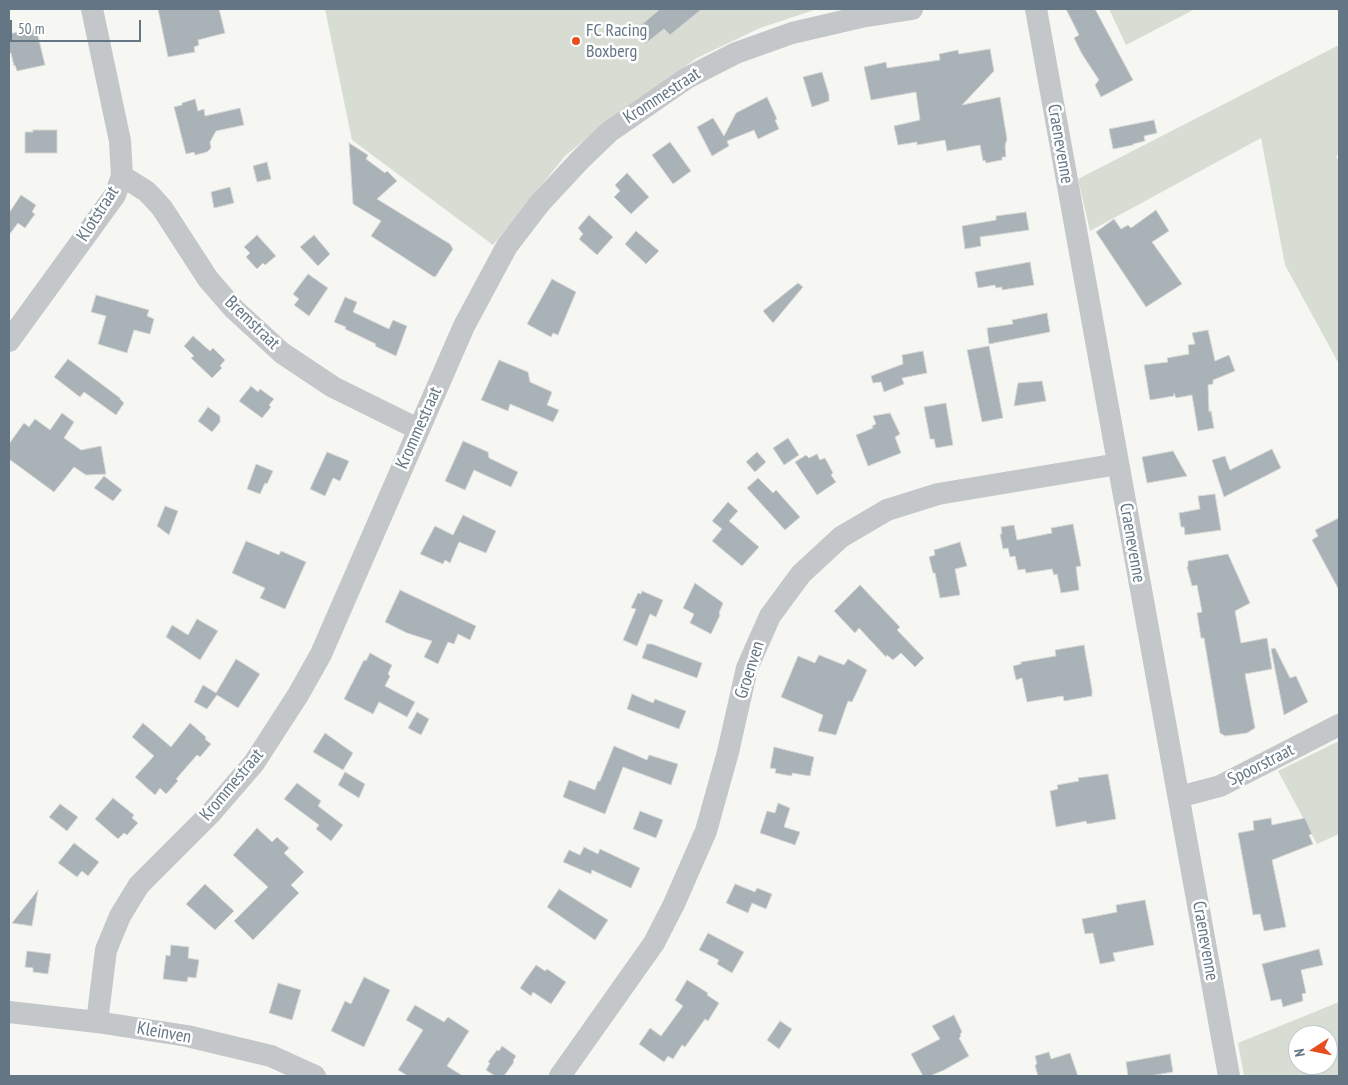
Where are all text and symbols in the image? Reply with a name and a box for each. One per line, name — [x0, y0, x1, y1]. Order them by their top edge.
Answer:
scale bar — [12, 10, 144, 42]
text: 50 m — [18, 19, 44, 38]
place label: FC Racing Boxberg — [586, 20, 647, 62]
marker: FC Racing Boxberg — [570, 35, 582, 47]
street label: Krommestraat — [619, 63, 705, 129]
street label: Craenevenne — [1042, 103, 1078, 185]
street label: Klotstraat — [72, 182, 124, 246]
street label: Bremstraat — [220, 292, 284, 354]
street label: Krommestraat — [391, 384, 447, 472]
street label: Craenevenne — [1114, 502, 1150, 584]
street label: Groenven — [731, 639, 769, 701]
street label: Spoorstraat — [1224, 739, 1298, 791]
street label: Krommestraat — [196, 745, 268, 825]
street label: Craenevenne — [1187, 900, 1223, 982]
street label: Kleinven — [135, 1018, 193, 1048]
north arrow — [1288, 1025, 1338, 1075]
text: N — [1290, 1047, 1309, 1058]

